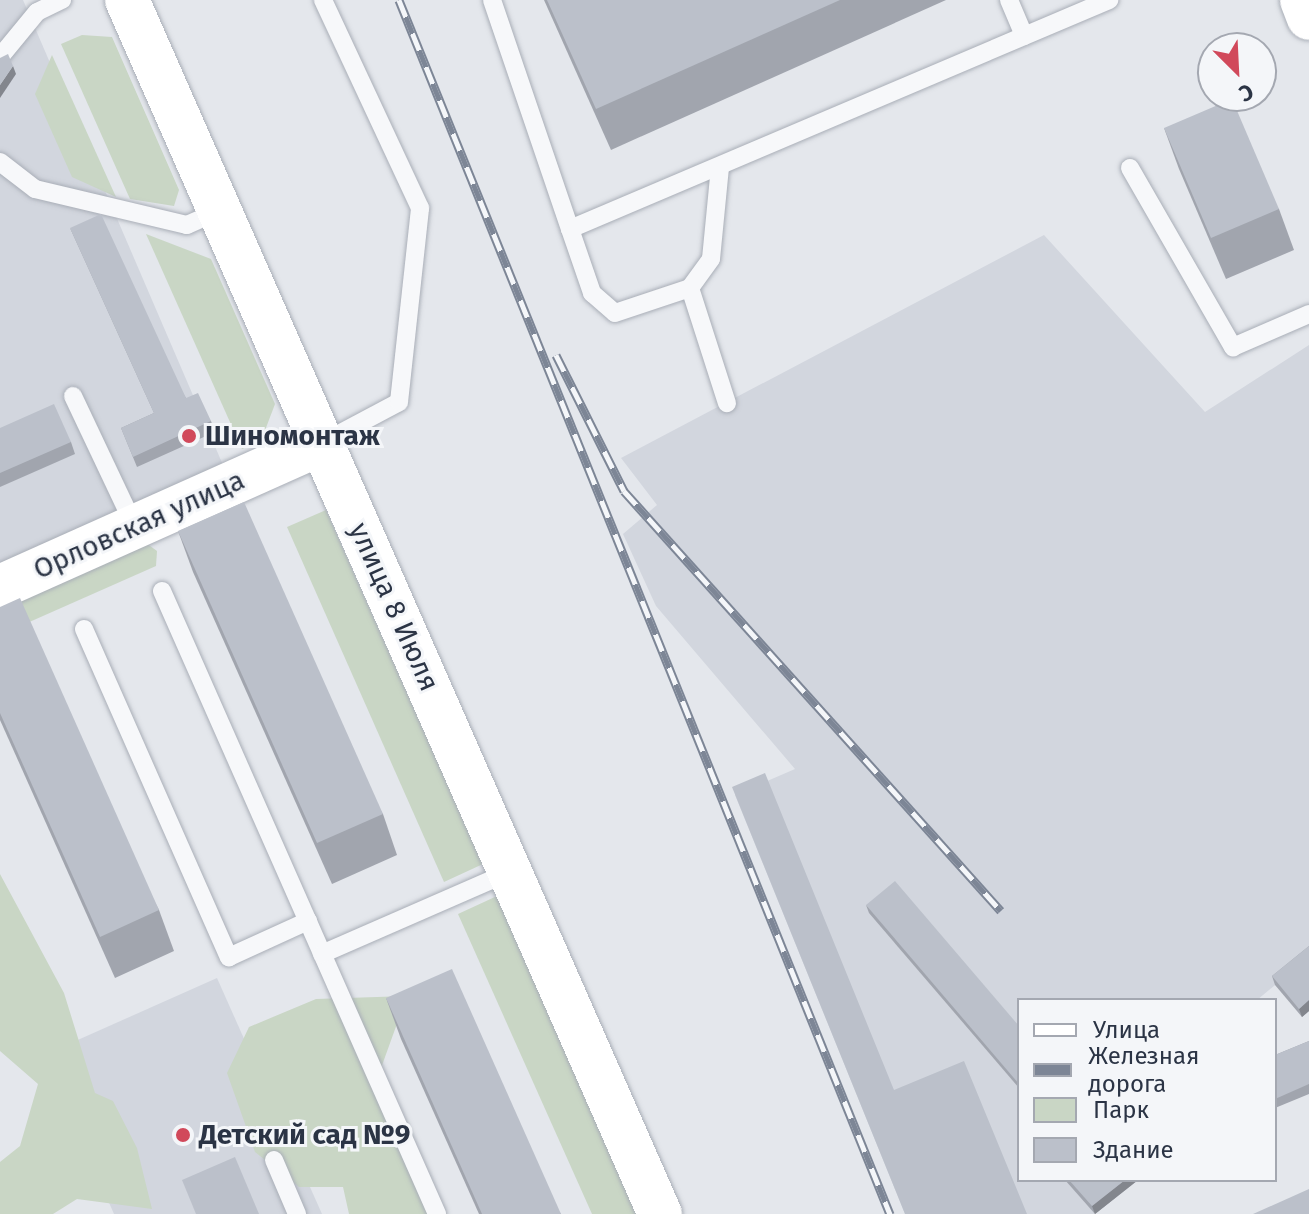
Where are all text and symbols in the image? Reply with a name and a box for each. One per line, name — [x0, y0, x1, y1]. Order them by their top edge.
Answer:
north arrow — [1197, 32, 1277, 112]
text: С — [1235, 78, 1257, 107]
place label: Шиномонтаж — [205, 419, 380, 453]
marker: Шиномонтаж — [180, 427, 198, 445]
street label: Орловская улица — [28, 463, 250, 587]
street label: улица 8 Июля — [342, 518, 446, 696]
legend — [1017, 998, 1277, 1182]
text: Улица — [1093, 1016, 1160, 1044]
text: Железная дорога — [1088, 1042, 1199, 1098]
text: Парк — [1093, 1096, 1149, 1124]
place label: Детский сад №9 — [199, 1118, 410, 1152]
marker: Детский сад №9 — [174, 1126, 192, 1144]
text: Здание — [1093, 1136, 1174, 1164]

